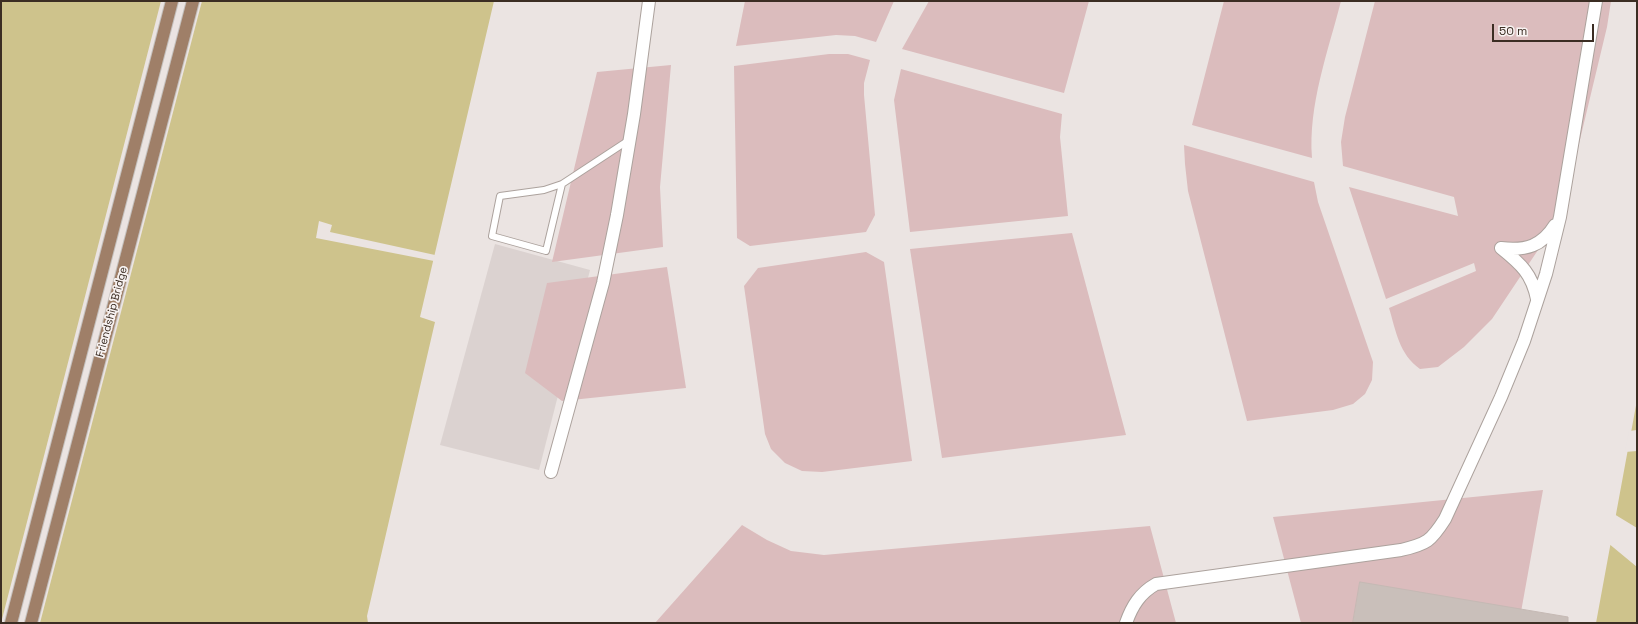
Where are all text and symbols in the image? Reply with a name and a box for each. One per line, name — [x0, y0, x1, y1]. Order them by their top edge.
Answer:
scale bar — [1494, 16, 1596, 42]
text: 50 m — [1499, 23, 1527, 39]
street label: Friendship Bridge — [94, 265, 130, 359]

